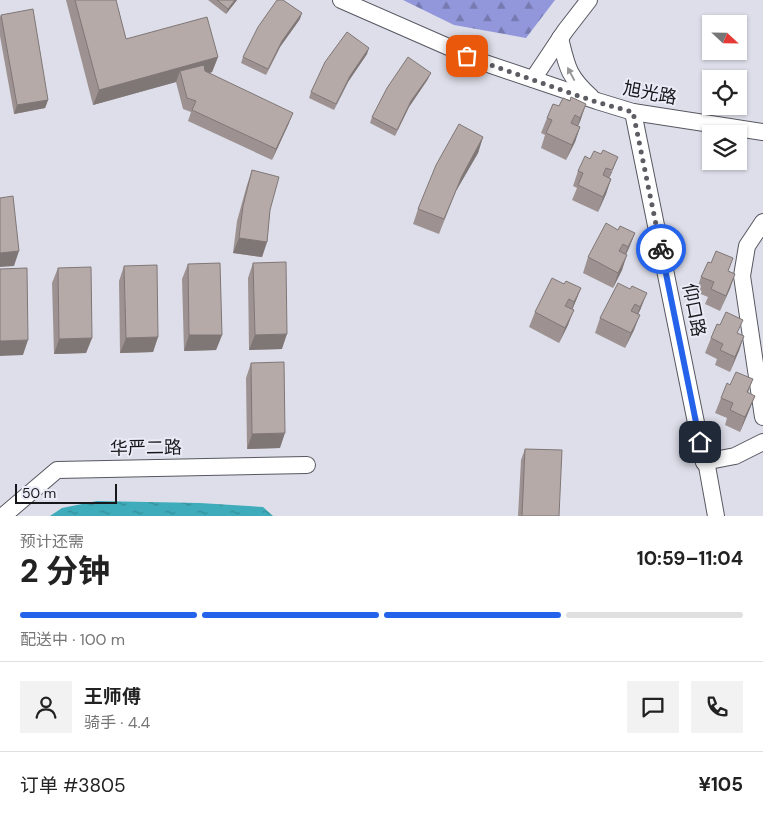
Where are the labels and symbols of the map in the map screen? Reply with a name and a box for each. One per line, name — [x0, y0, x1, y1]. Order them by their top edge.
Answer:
north arrow — [702, 15, 748, 60]
pin — [446, 35, 488, 77]
one-way arrow — [567, 67, 575, 81]
street label: 旭光路 — [621, 76, 679, 110]
courier — [636, 224, 686, 274]
street label: 仰口路 — [677, 281, 711, 339]
pin — [679, 421, 721, 463]
street label: 华严二路 — [110, 435, 182, 461]
scale bar — [15, 481, 118, 504]

